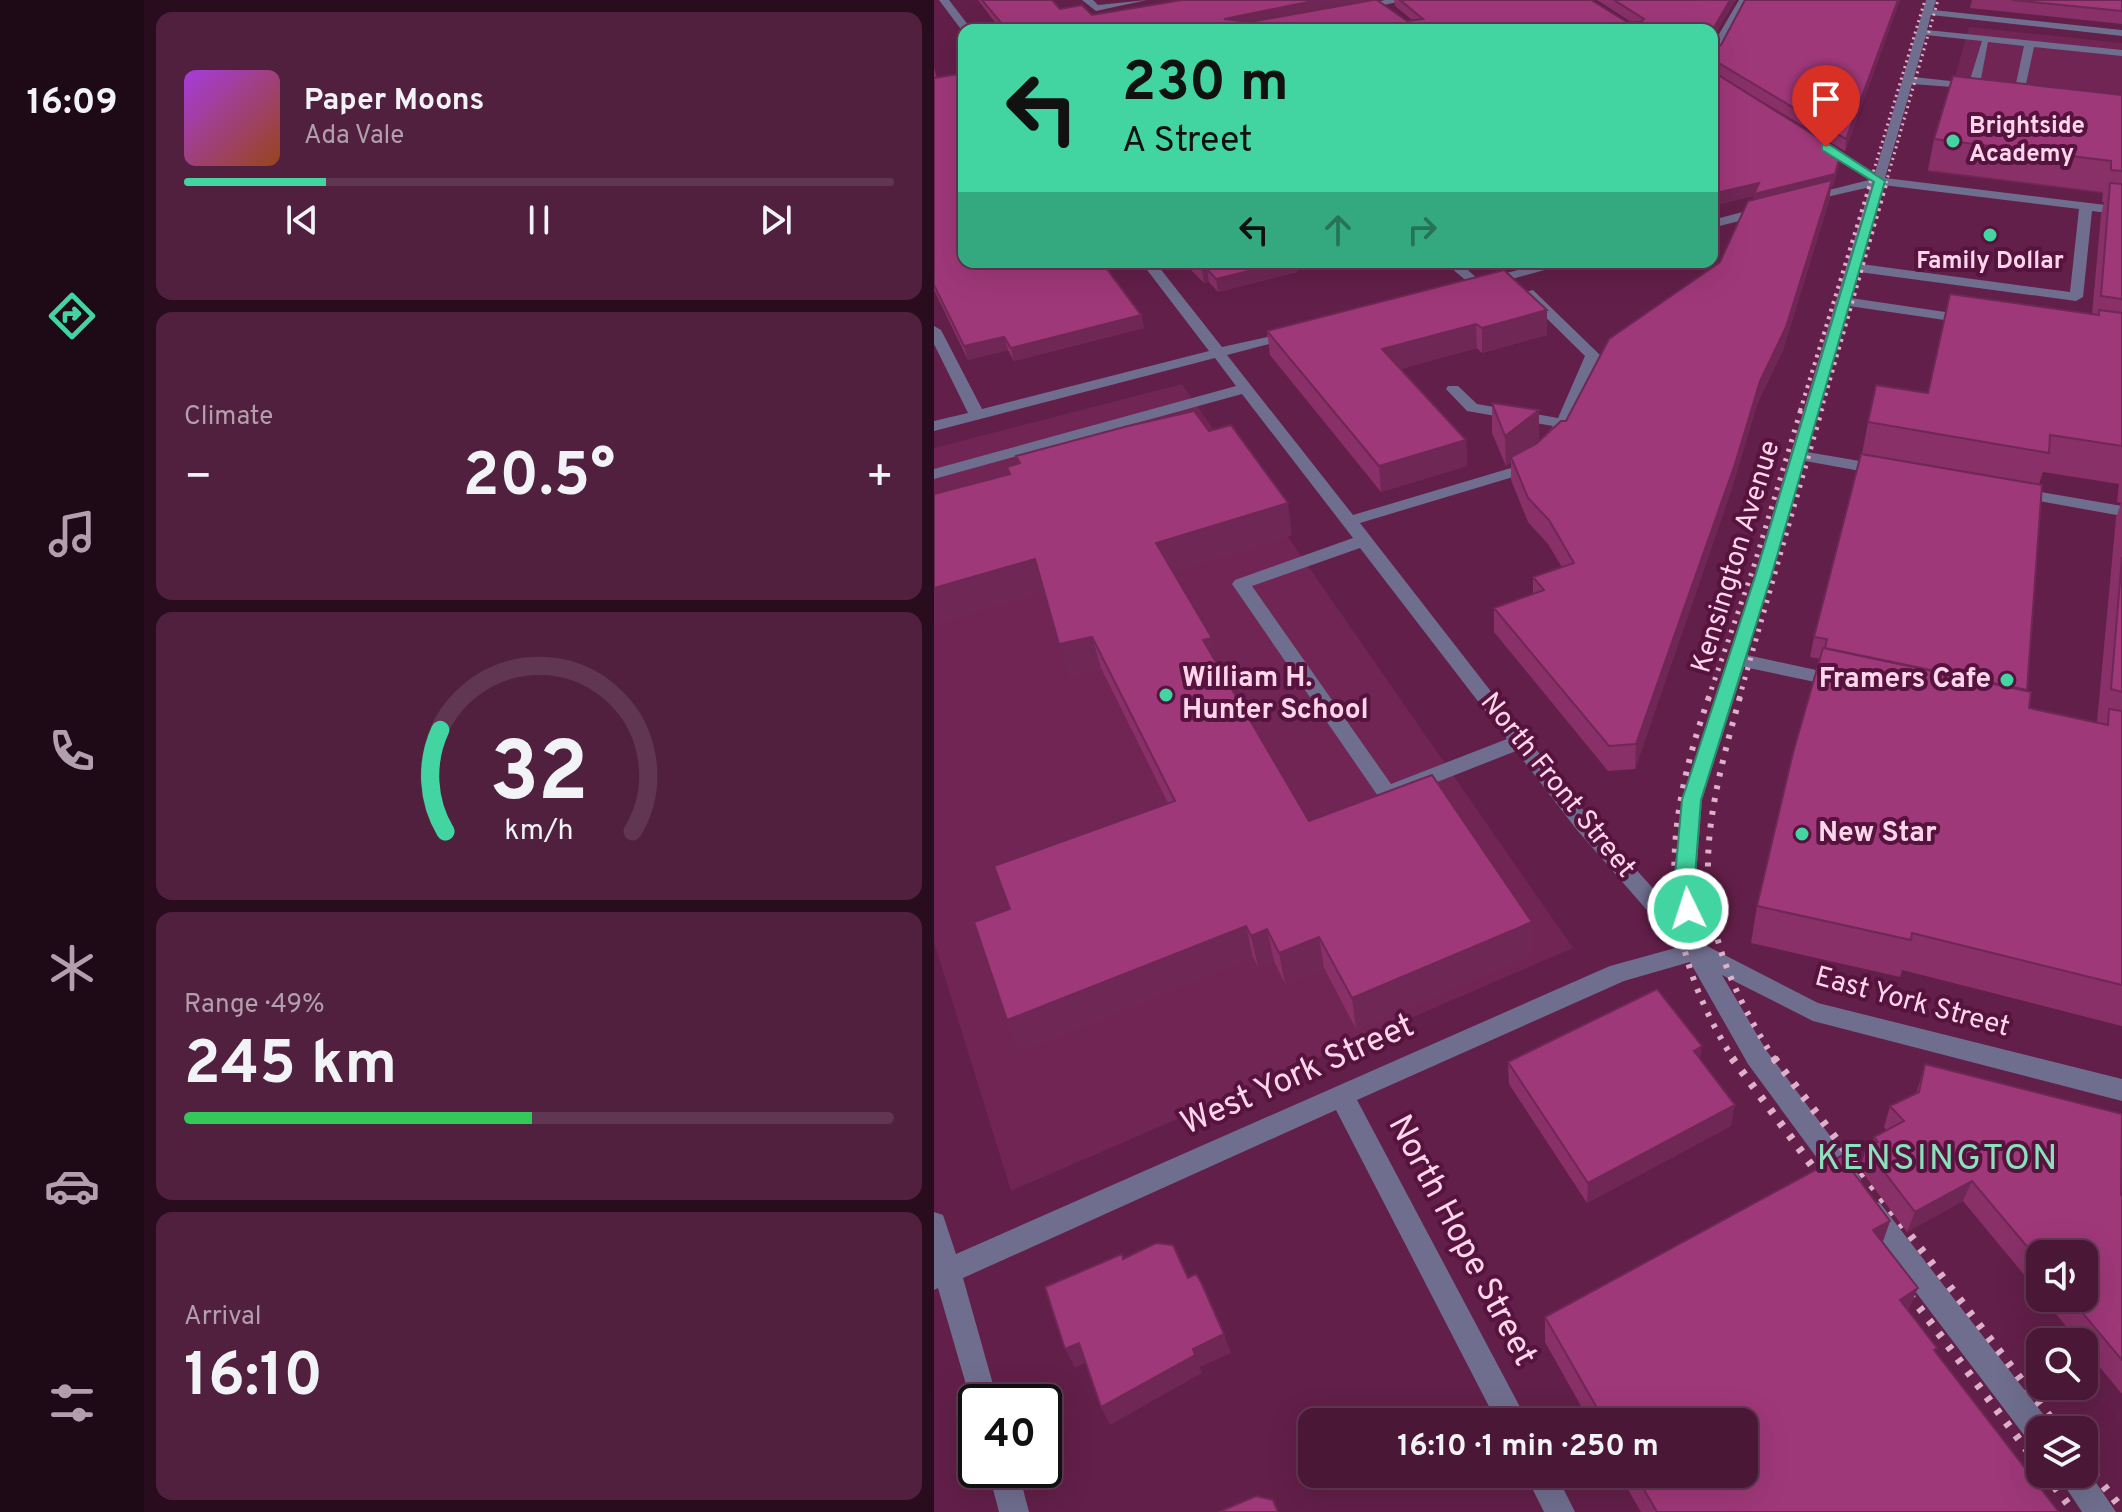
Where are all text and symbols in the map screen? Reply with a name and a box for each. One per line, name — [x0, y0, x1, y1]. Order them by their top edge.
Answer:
text: 230 m — [1122, 50, 1289, 120]
icon: left — [990, 56, 1094, 160]
pin — [1792, 65, 1860, 147]
icon: arrive — [1804, 77, 1848, 121]
text: 16:09 — [26, 81, 118, 127]
text: Paper Moons — [304, 83, 484, 120]
place label: Brightside Academy — [1969, 112, 2085, 170]
text: A Street — [1122, 119, 1253, 165]
text: Ada Vale — [304, 120, 404, 153]
marker: Brightside Academy — [1944, 132, 1962, 150]
icon: previous — [280, 198, 324, 242]
icon: pause — [517, 198, 561, 242]
icon: next — [754, 198, 798, 242]
icon: left — [1232, 208, 1276, 252]
icon: ahead — [1316, 208, 1360, 252]
icon: right — [1400, 208, 1444, 252]
marker: Family Dollar — [1981, 226, 1999, 244]
place label: Family Dollar — [1916, 247, 2064, 277]
icon: directions — [44, 288, 100, 344]
text: Climate — [184, 401, 273, 434]
street label: Kensington Avenue — [1684, 436, 1790, 678]
text: 20.5° — [463, 441, 615, 517]
text: − — [184, 451, 212, 507]
text: + — [866, 451, 894, 507]
icon: music — [44, 506, 100, 562]
place label: William H. Hunter School — [1182, 661, 1369, 729]
place label: Framers Cafe — [1819, 662, 1991, 698]
marker: Framers Cafe — [1998, 671, 2016, 689]
marker: William H. Hunter School — [1157, 686, 1175, 704]
street label: North Front Street — [1471, 686, 1643, 886]
icon: phone — [44, 723, 100, 779]
text: 32 — [489, 725, 589, 830]
text: km/h — [504, 814, 574, 850]
place label: New Star — [1818, 816, 1937, 852]
marker: New Star — [1793, 825, 1811, 843]
position arrow — [1646, 867, 1730, 951]
icon: climate — [44, 940, 100, 996]
street label: East York Street — [1811, 960, 2013, 1046]
text: Range · 49% — [184, 989, 325, 1022]
street label: West York Street — [1175, 1005, 1421, 1147]
text: 245 km — [184, 1029, 397, 1105]
street label: North Hope Street — [1377, 1108, 1545, 1374]
district label: KENSINGTON — [1817, 1137, 2059, 1183]
icon: car — [44, 1158, 100, 1214]
map controls — [2026, 1240, 2098, 1488]
button: sound — [2026, 1240, 2098, 1312]
text: Arrival — [184, 1301, 262, 1334]
button: search — [2026, 1328, 2098, 1400]
text: 16:10 — [184, 1341, 323, 1417]
icon: filters — [44, 1375, 100, 1431]
speed limit sign: 40 — [958, 1384, 1062, 1488]
button: layers — [2026, 1416, 2098, 1488]
text: 16:10 · 1 min · 250 m — [1397, 1429, 1659, 1466]

